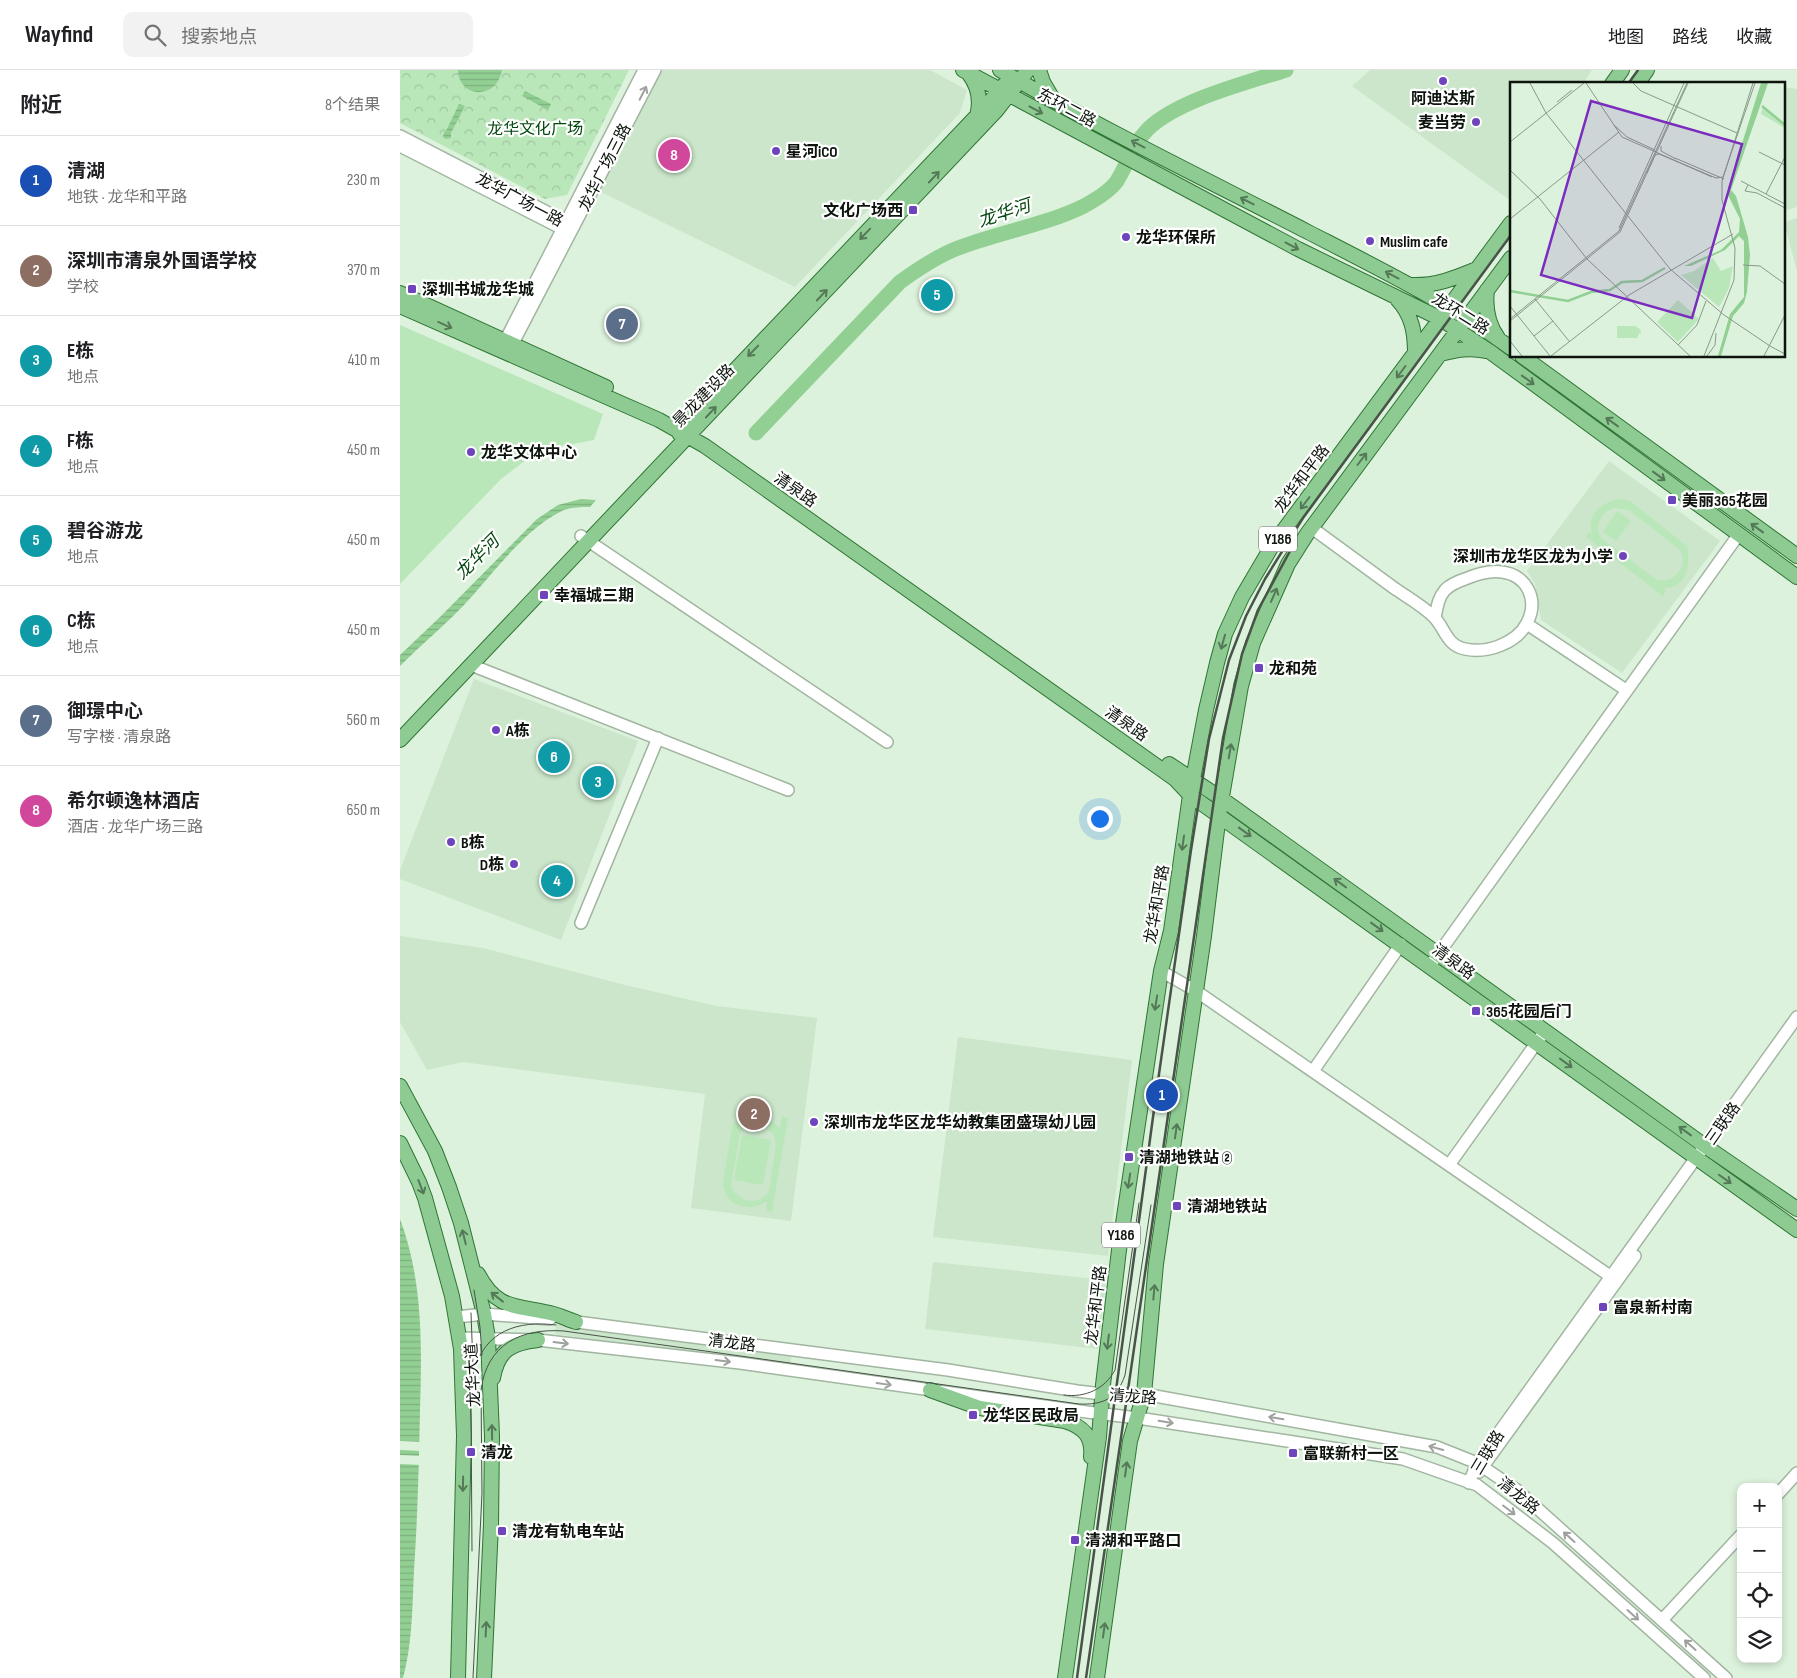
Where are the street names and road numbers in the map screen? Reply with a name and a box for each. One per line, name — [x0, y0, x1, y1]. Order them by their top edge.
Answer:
street label: 东环二路 — [1034, 85, 1099, 132]
street label: 龙华广场三路 — [575, 121, 636, 215]
street label: 龙华广场一路 — [472, 169, 566, 231]
street label: 龙环二路 — [1428, 289, 1492, 339]
street label: 景龙建设路 — [669, 361, 739, 431]
street label: 龙华和平路 — [1271, 441, 1334, 517]
street label: 清泉路 — [770, 469, 820, 512]
road number: Y186 — [1259, 526, 1297, 552]
street label: 清泉路 — [1101, 703, 1151, 746]
street label: 龙华和平路 — [1141, 863, 1174, 945]
street label: 清泉路 — [1428, 940, 1478, 984]
street label: 三联路 — [1702, 1099, 1745, 1149]
road number: Y186 — [1102, 1222, 1140, 1248]
street label: 龙华和平路 — [1082, 1264, 1111, 1346]
street label: 清龙路 — [707, 1331, 757, 1356]
street label: 龙华大道 — [462, 1342, 485, 1407]
street label: 清龙路 — [1108, 1386, 1158, 1409]
street label: 三联路 — [1468, 1427, 1509, 1478]
street label: 清龙路 — [1493, 1474, 1543, 1519]

